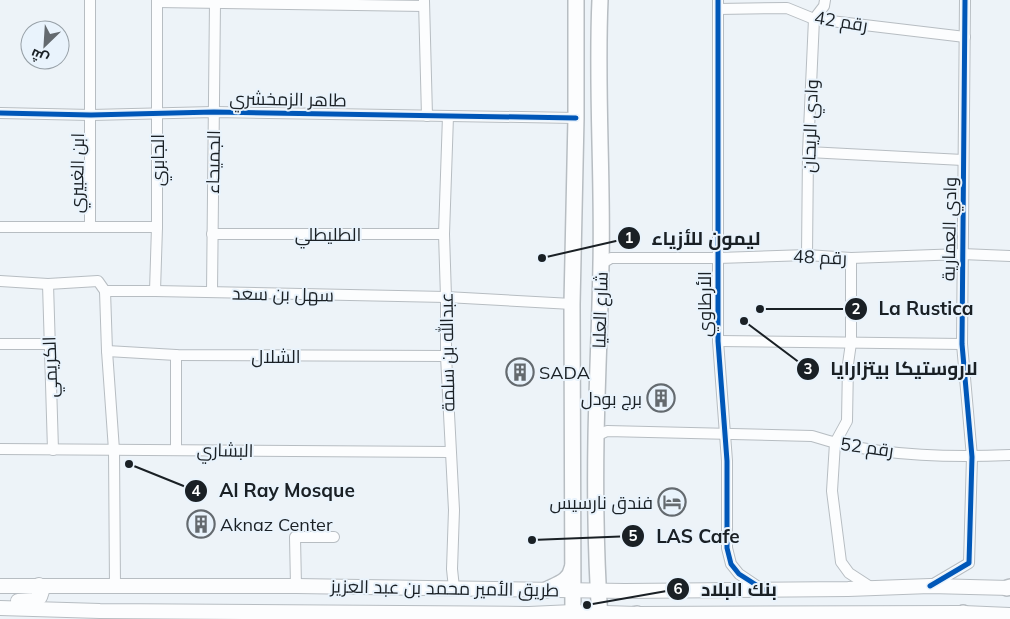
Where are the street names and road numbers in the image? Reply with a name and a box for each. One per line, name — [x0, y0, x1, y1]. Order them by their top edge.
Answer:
street label: رقم 42 — [812, 5, 869, 38]
street label: وادي الريحان — [797, 79, 826, 173]
street label: طاهر الزمخشري — [229, 86, 347, 115]
street label: الجميحاء — [201, 130, 225, 194]
street label: ابن الغبيري — [65, 133, 92, 213]
street label: الجابري — [146, 134, 172, 186]
street label: وادي العمارية — [937, 177, 964, 281]
street label: الطليطلي — [295, 223, 361, 249]
street label: رقم 48 — [793, 245, 847, 270]
street label: شارع العليا — [587, 271, 614, 349]
street label: الأرطاوي — [693, 271, 719, 337]
street label: سهل بن سعد — [232, 282, 334, 306]
street label: عبدالله بن سلمة — [434, 292, 460, 412]
street label: الكريمي — [37, 336, 66, 398]
street label: الشلال — [251, 345, 301, 368]
street label: رقم 52 — [839, 432, 895, 463]
street label: البشاري — [196, 438, 254, 465]
street label: طريق الأمير محمد بن عبد العزيز — [329, 574, 560, 602]

